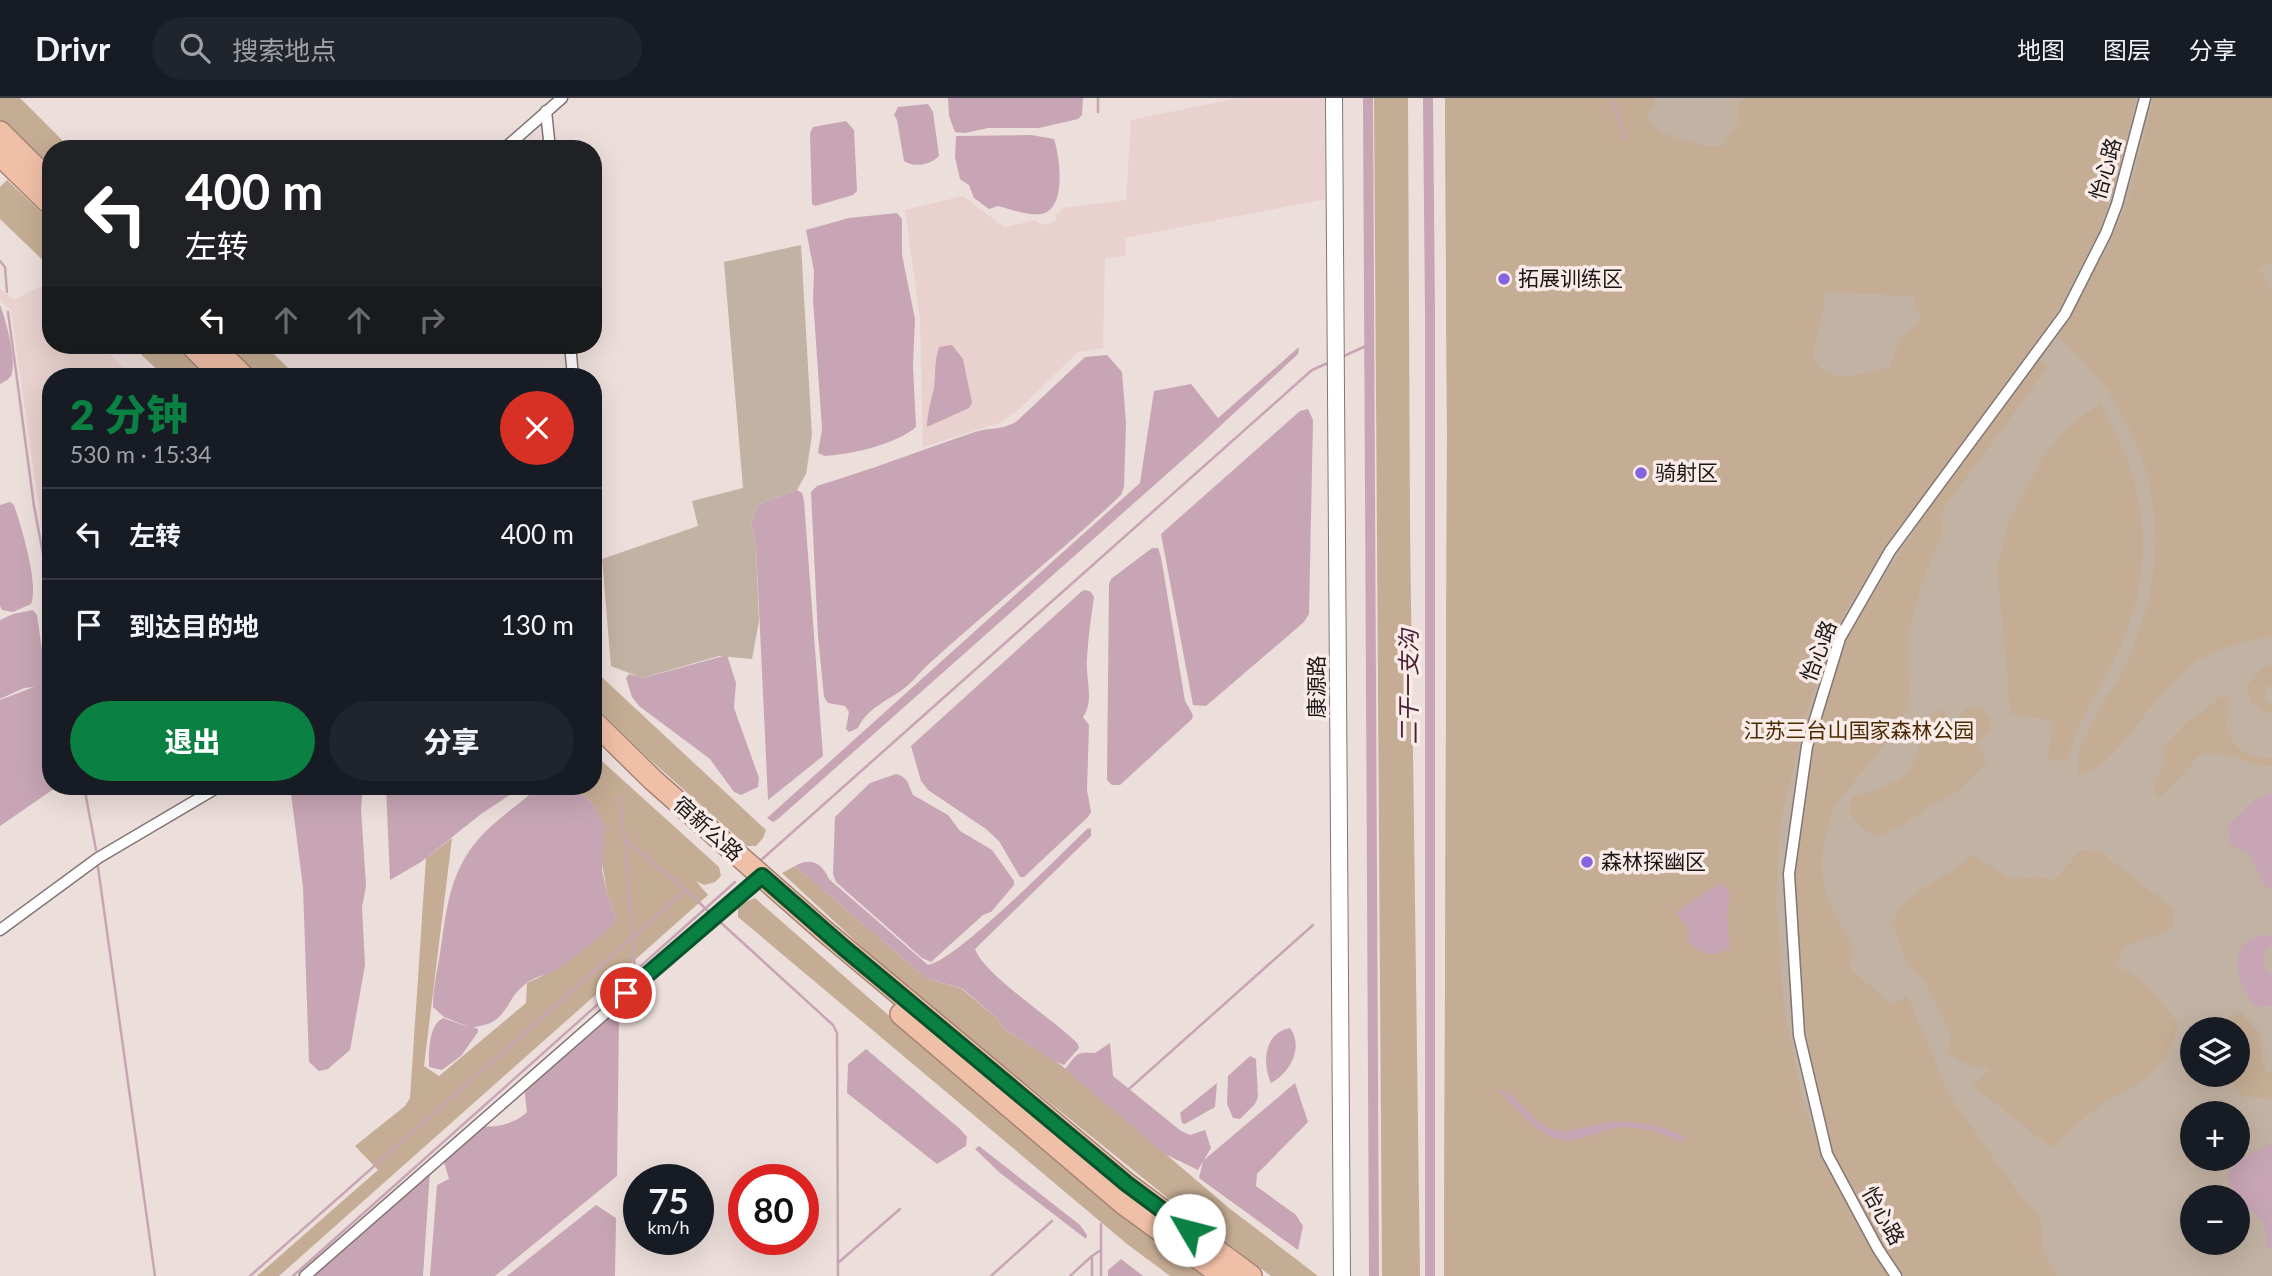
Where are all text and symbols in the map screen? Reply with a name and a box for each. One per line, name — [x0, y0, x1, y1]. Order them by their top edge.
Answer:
search box — [152, 17, 642, 80]
text: Drivr — [35, 28, 110, 68]
icon: search — [176, 29, 214, 67]
text: 搜索地点 — [232, 34, 336, 66]
text: 地图 — [2017, 35, 2065, 64]
text: 图层 — [2103, 35, 2151, 64]
text: 分享 — [2189, 35, 2237, 64]
street label: 怡心路 — [2084, 135, 2125, 202]
text: 400 m — [185, 162, 323, 220]
icon: left — [70, 168, 161, 259]
text: 左转 — [185, 226, 249, 265]
place label: 拓展训练区 — [1518, 265, 1623, 290]
marker: 拓展训练区 — [1496, 271, 1512, 287]
icon: left — [194, 301, 232, 339]
icon: ahead — [267, 301, 305, 339]
icon: ahead — [340, 301, 378, 339]
icon: right — [413, 301, 451, 339]
text: 2 分钟 — [70, 389, 188, 439]
button: close — [500, 391, 574, 465]
text: 530 m · 15:34 — [70, 440, 212, 468]
place label: 骑射区 — [1655, 459, 1718, 484]
marker: 骑射区 — [1633, 465, 1649, 481]
icon: left — [70, 515, 108, 553]
text: 400 m — [501, 518, 574, 550]
text: 左转 — [129, 519, 181, 551]
icon: arrive — [70, 606, 108, 644]
text: 130 m — [501, 609, 574, 641]
text: 到达目的地 — [129, 610, 259, 642]
street label: 怡心路 — [1795, 617, 1841, 684]
water label: 二干一支沟 — [1394, 627, 1422, 745]
street label: 康源路 — [1303, 656, 1328, 719]
button: 退出 — [70, 701, 315, 781]
button: 分享 — [329, 701, 574, 781]
park label: 江苏三台山国家森林公园 — [1744, 717, 1975, 742]
street label: 宿新公路 — [669, 790, 749, 865]
place label: 森林探幽区 — [1601, 848, 1706, 873]
marker: 森林探幽区 — [1579, 854, 1595, 870]
pin — [596, 963, 656, 1023]
icon: arrive — [607, 974, 645, 1012]
map controls — [2180, 1017, 2250, 1255]
button: layers — [2180, 1017, 2250, 1087]
button: + — [2180, 1101, 2250, 1171]
speed limit sign: 80 — [728, 1164, 819, 1255]
text: 75 — [648, 1179, 689, 1221]
street label: 怡心路 — [1858, 1182, 1911, 1249]
button: − — [2180, 1185, 2250, 1255]
position arrow — [1152, 1193, 1226, 1267]
text: km/h — [647, 1216, 690, 1238]

